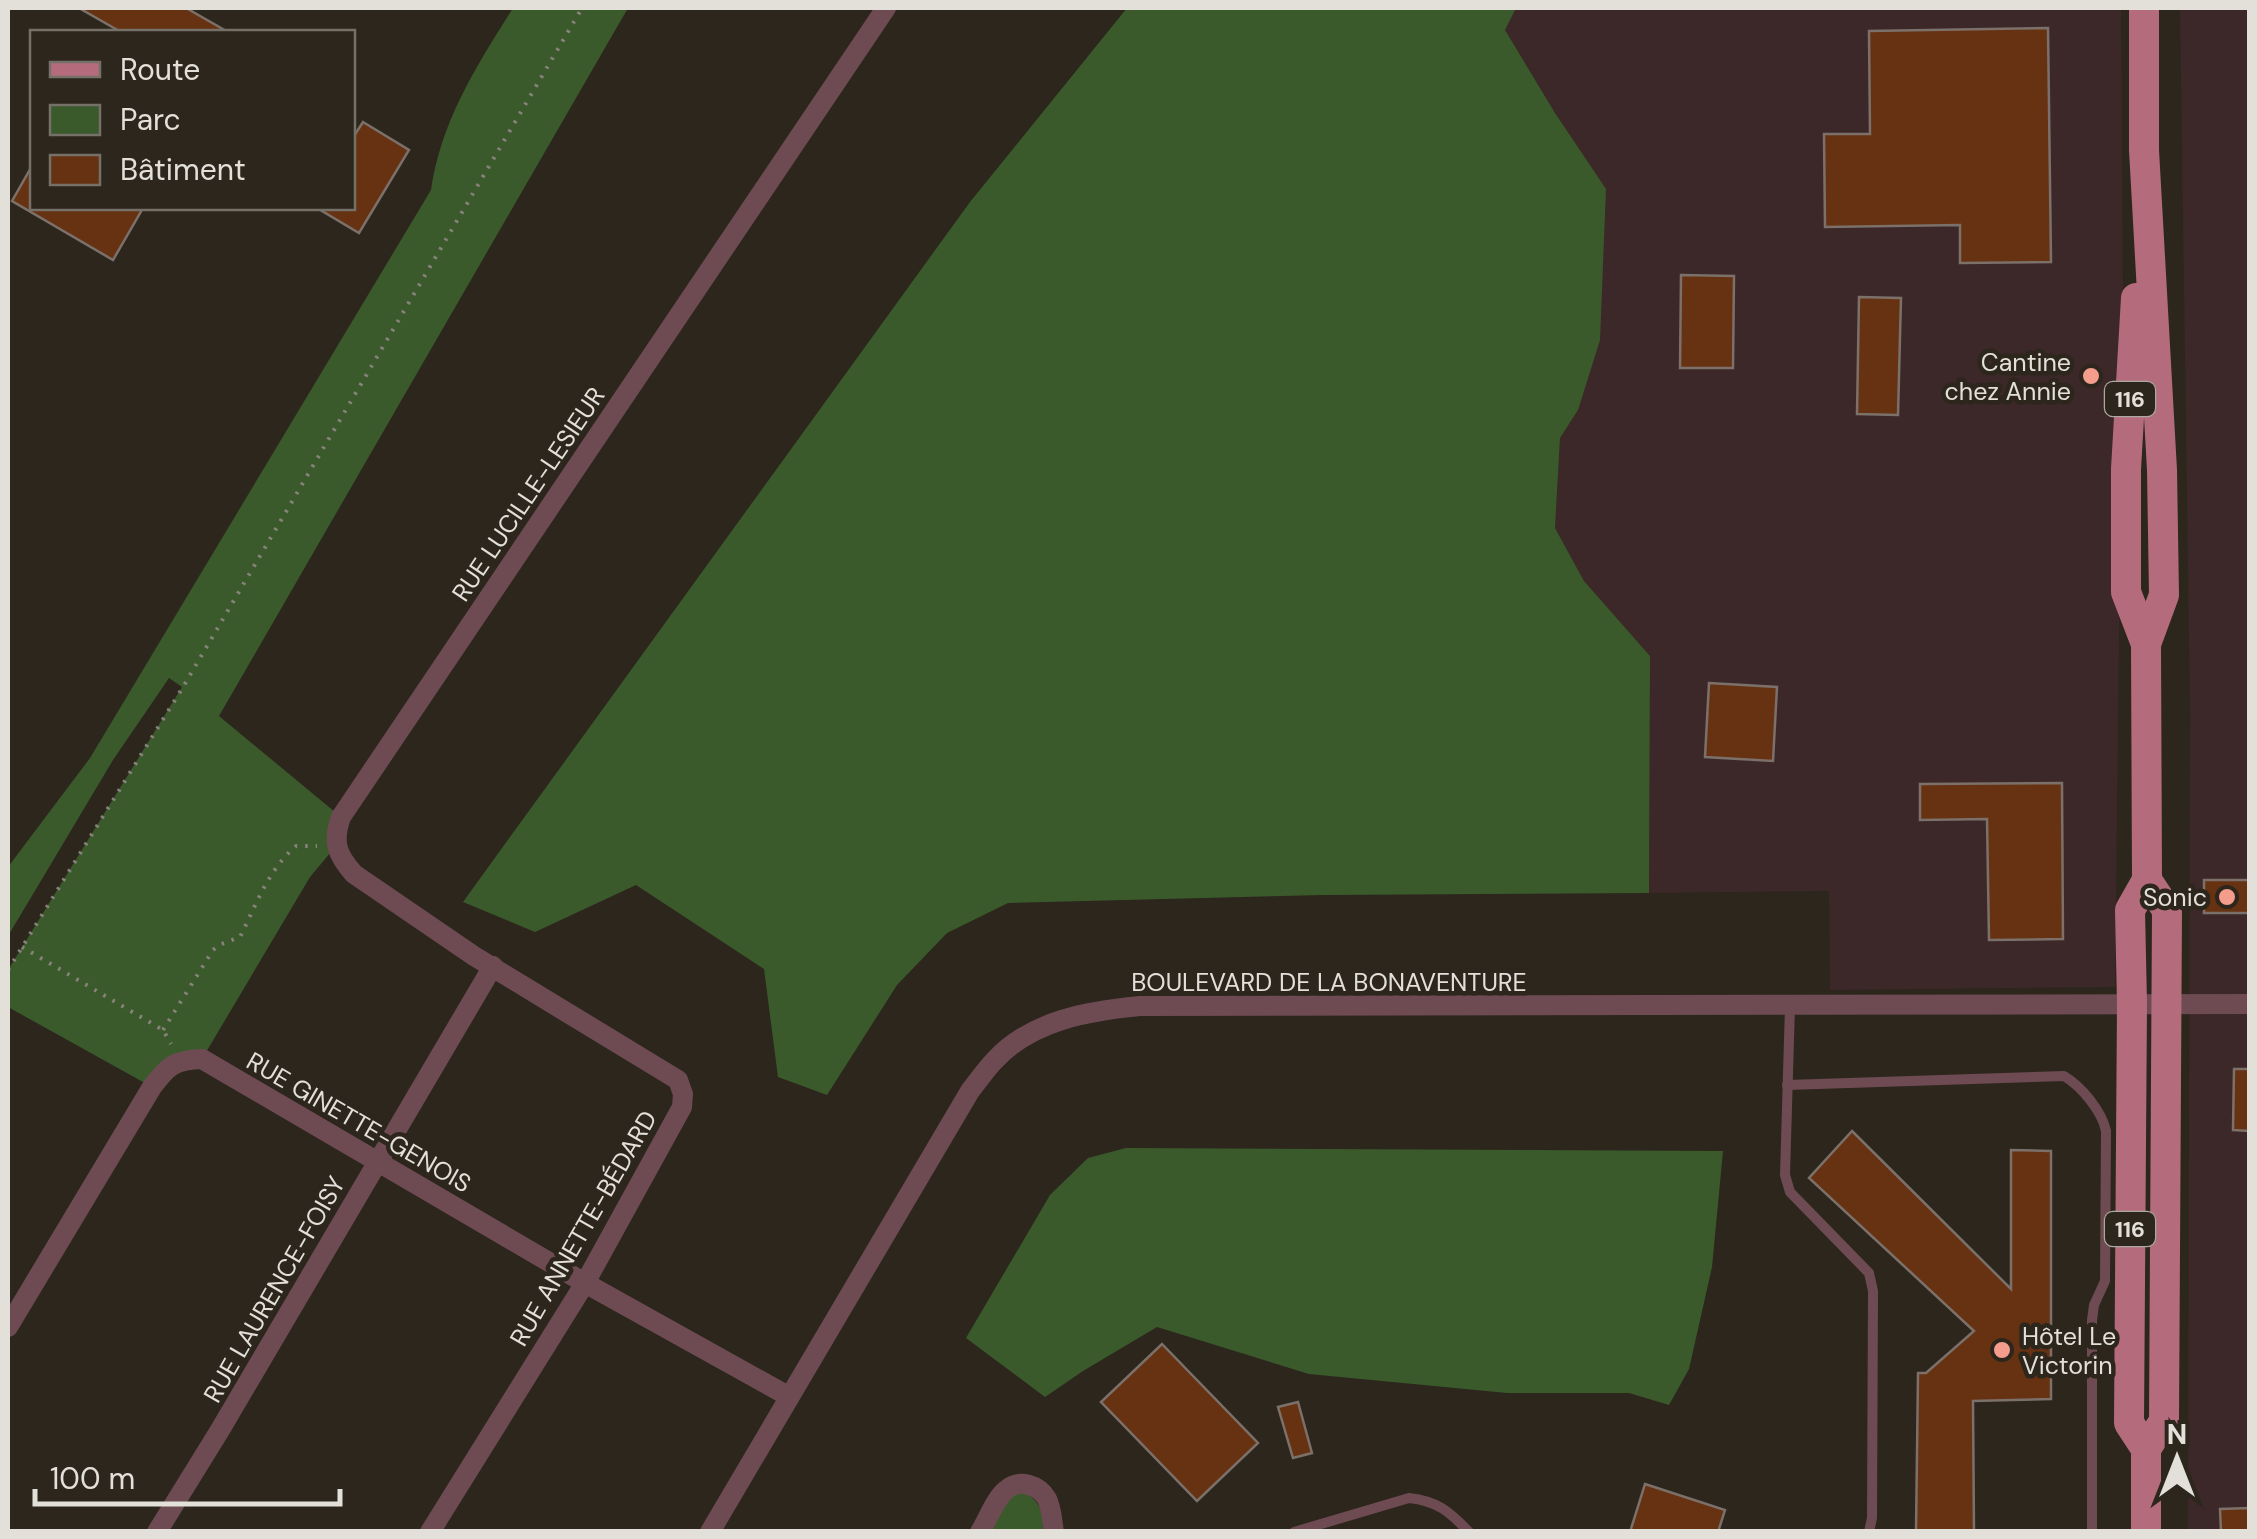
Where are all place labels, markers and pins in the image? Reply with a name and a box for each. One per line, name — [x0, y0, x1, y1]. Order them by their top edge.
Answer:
place label: Cantine chez Annie — [1945, 346, 2071, 408]
marker: Cantine chez Annie — [2080, 365, 2102, 387]
place label: Sonic — [2143, 881, 2207, 914]
marker: Sonic — [2216, 886, 2238, 908]
place label: Hôtel Le Victorin — [2022, 1320, 2116, 1382]
marker: Hôtel Le Victorin — [1991, 1339, 2013, 1361]

